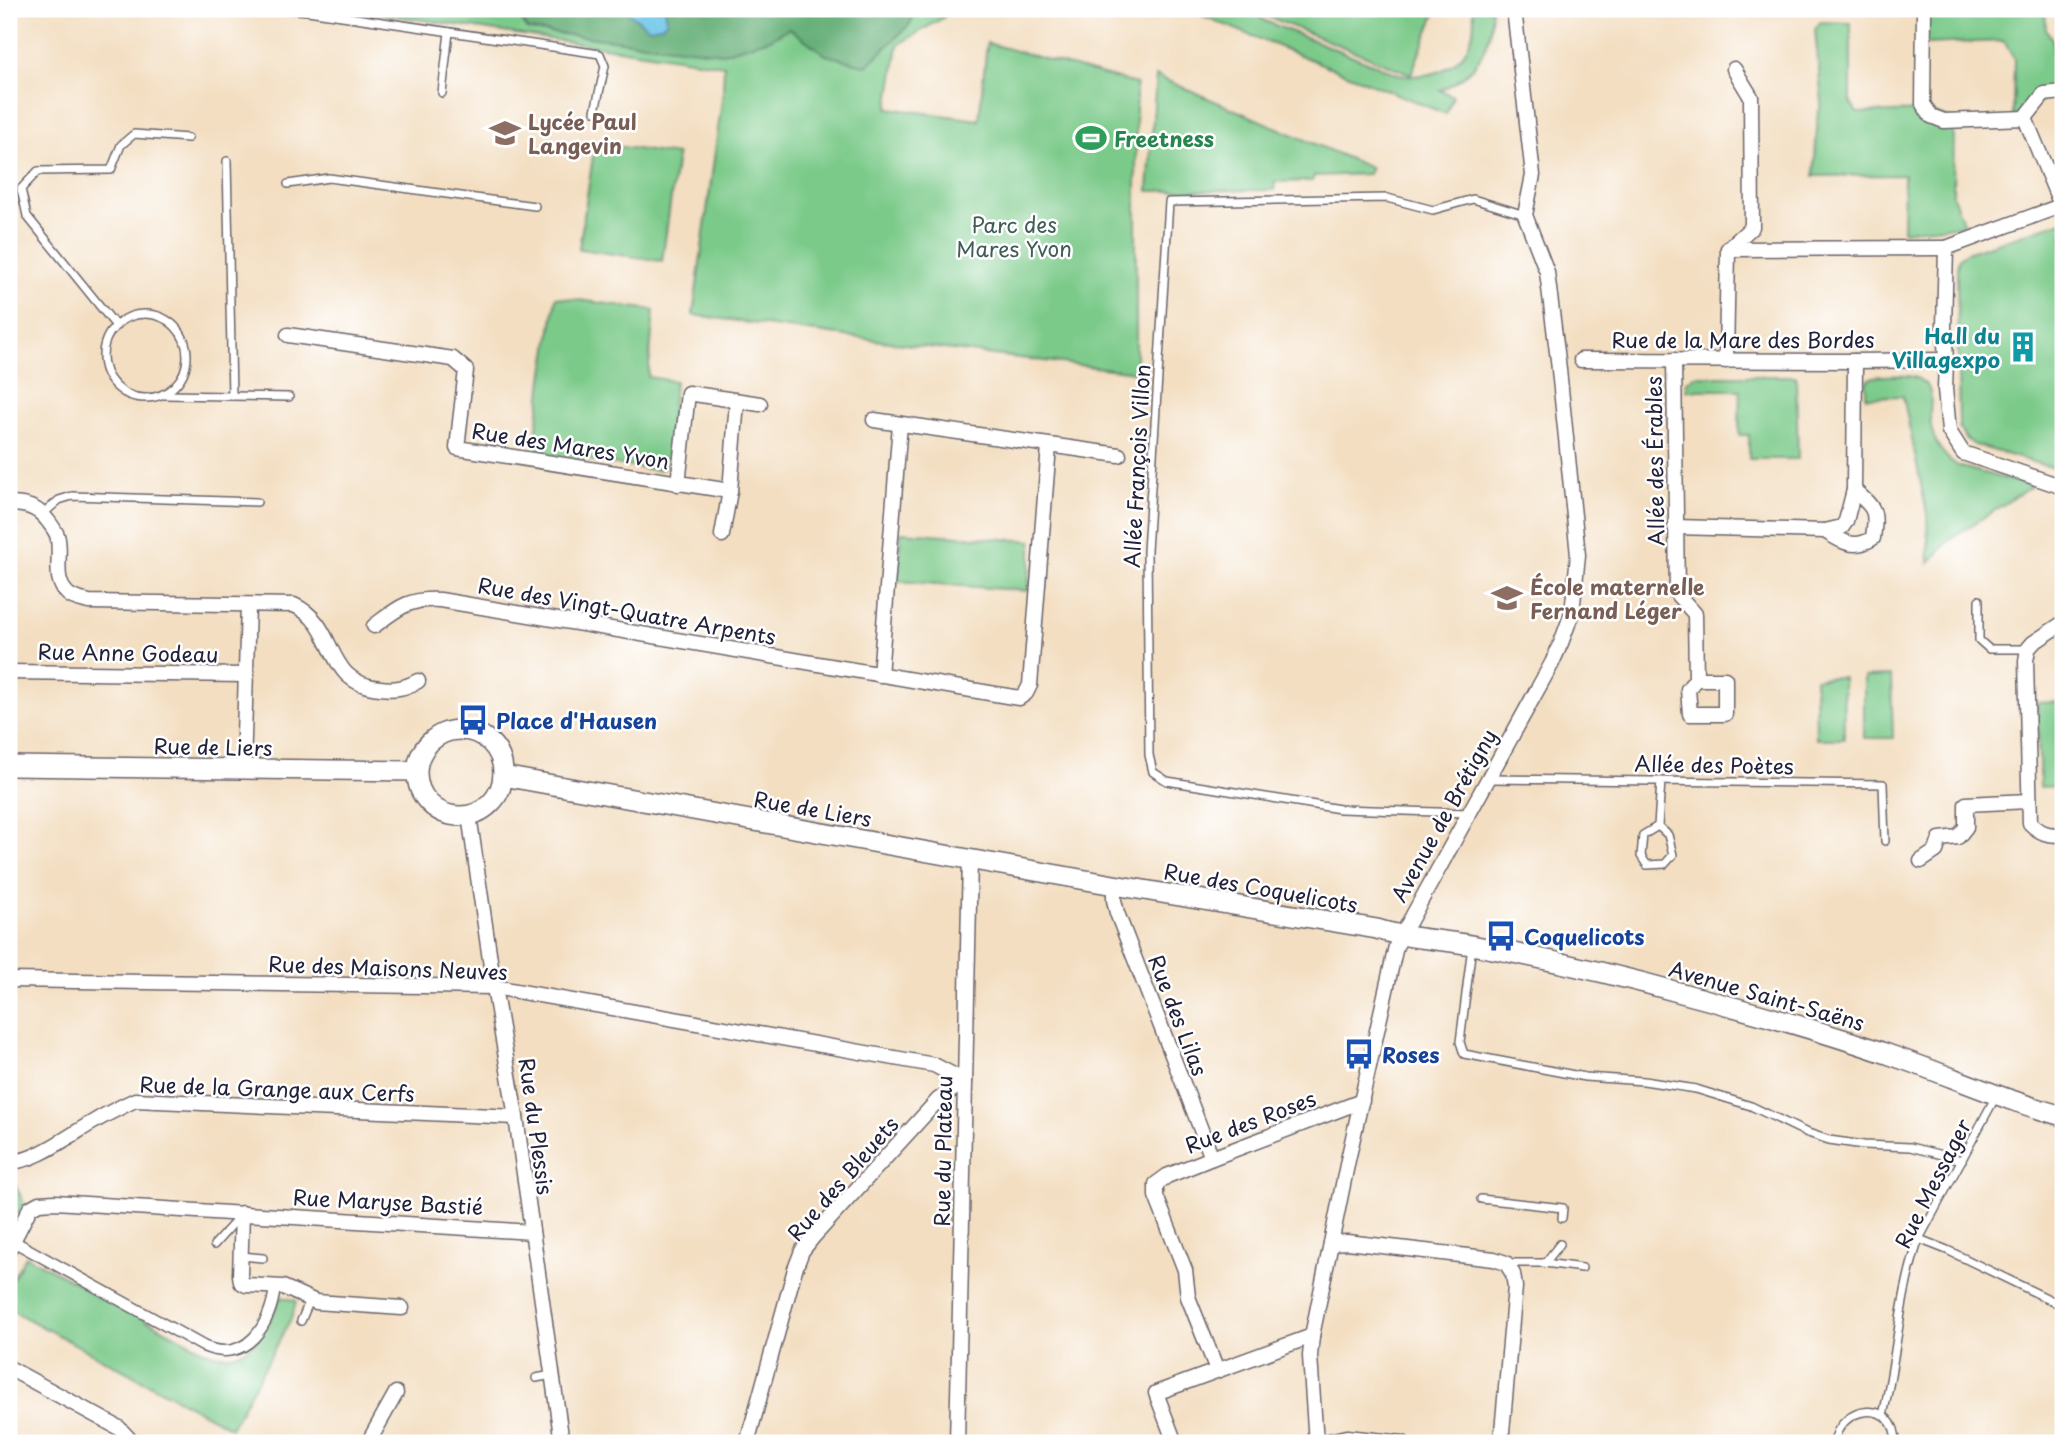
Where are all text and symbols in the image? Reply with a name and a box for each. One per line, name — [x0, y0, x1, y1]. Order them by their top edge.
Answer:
place label: Lycée Paul Langevin — [528, 105, 637, 161]
school or university icon: Lycée Paul Langevin — [488, 116, 522, 150]
sports icon: Freetness — [1074, 121, 1108, 155]
place label: Freetness — [1114, 122, 1214, 154]
park label: Parc des Mares Yvon — [956, 208, 1072, 264]
place label: Hall du Villagexpo — [1892, 319, 2000, 375]
street label: Rue de la Mare des Bordes — [1611, 323, 1875, 355]
building icon: Hall du Villagexpo — [2006, 330, 2040, 364]
street label: Allée François Villon — [1115, 363, 1157, 569]
street label: Allée des Érables — [1637, 376, 1671, 546]
street label: Rue des Mares Yvon — [470, 414, 672, 476]
street label: Rue des Vingt-Quatre Arpents — [475, 568, 779, 652]
place label: École maternelle Fernand Léger — [1530, 570, 1705, 626]
school or university icon: École maternelle Fernand Léger — [1490, 581, 1524, 615]
street label: Rue Anne Godeau — [37, 634, 219, 670]
bus stop icon: Place d'Hausen — [456, 703, 490, 737]
place label: Place d'Hausen — [496, 704, 657, 736]
street label: Avenue de Brétigny — [1382, 723, 1504, 907]
street label: Rue de Liers — [153, 729, 273, 763]
street label: Allée des Poètes — [1634, 747, 1794, 781]
street label: Rue de Liers — [752, 782, 874, 834]
street label: Rue des Coquelicots — [1162, 854, 1360, 920]
bus stop icon: Coquelicots — [1484, 919, 1518, 953]
place label: Coquelicots — [1524, 920, 1645, 952]
street label: Rue des Maisons Neuves — [268, 947, 508, 987]
street label: Rue des Lilas — [1141, 950, 1217, 1080]
street label: Avenue Saint-Saëns — [1666, 952, 1868, 1038]
bus stop icon: Roses — [1342, 1037, 1376, 1071]
place label: Roses — [1382, 1038, 1440, 1070]
street label: Rue du Plessis — [512, 1055, 562, 1197]
street label: Rue de la Grange aux Cerfs — [139, 1067, 415, 1109]
street label: Rue du Plateau — [925, 1075, 959, 1227]
street label: Rue des Roses — [1180, 1081, 1320, 1161]
street label: Rue des Bleuets — [779, 1109, 905, 1247]
street label: Rue Messager — [1886, 1112, 1978, 1253]
street label: Rue Maryse Bastié — [292, 1180, 484, 1222]

